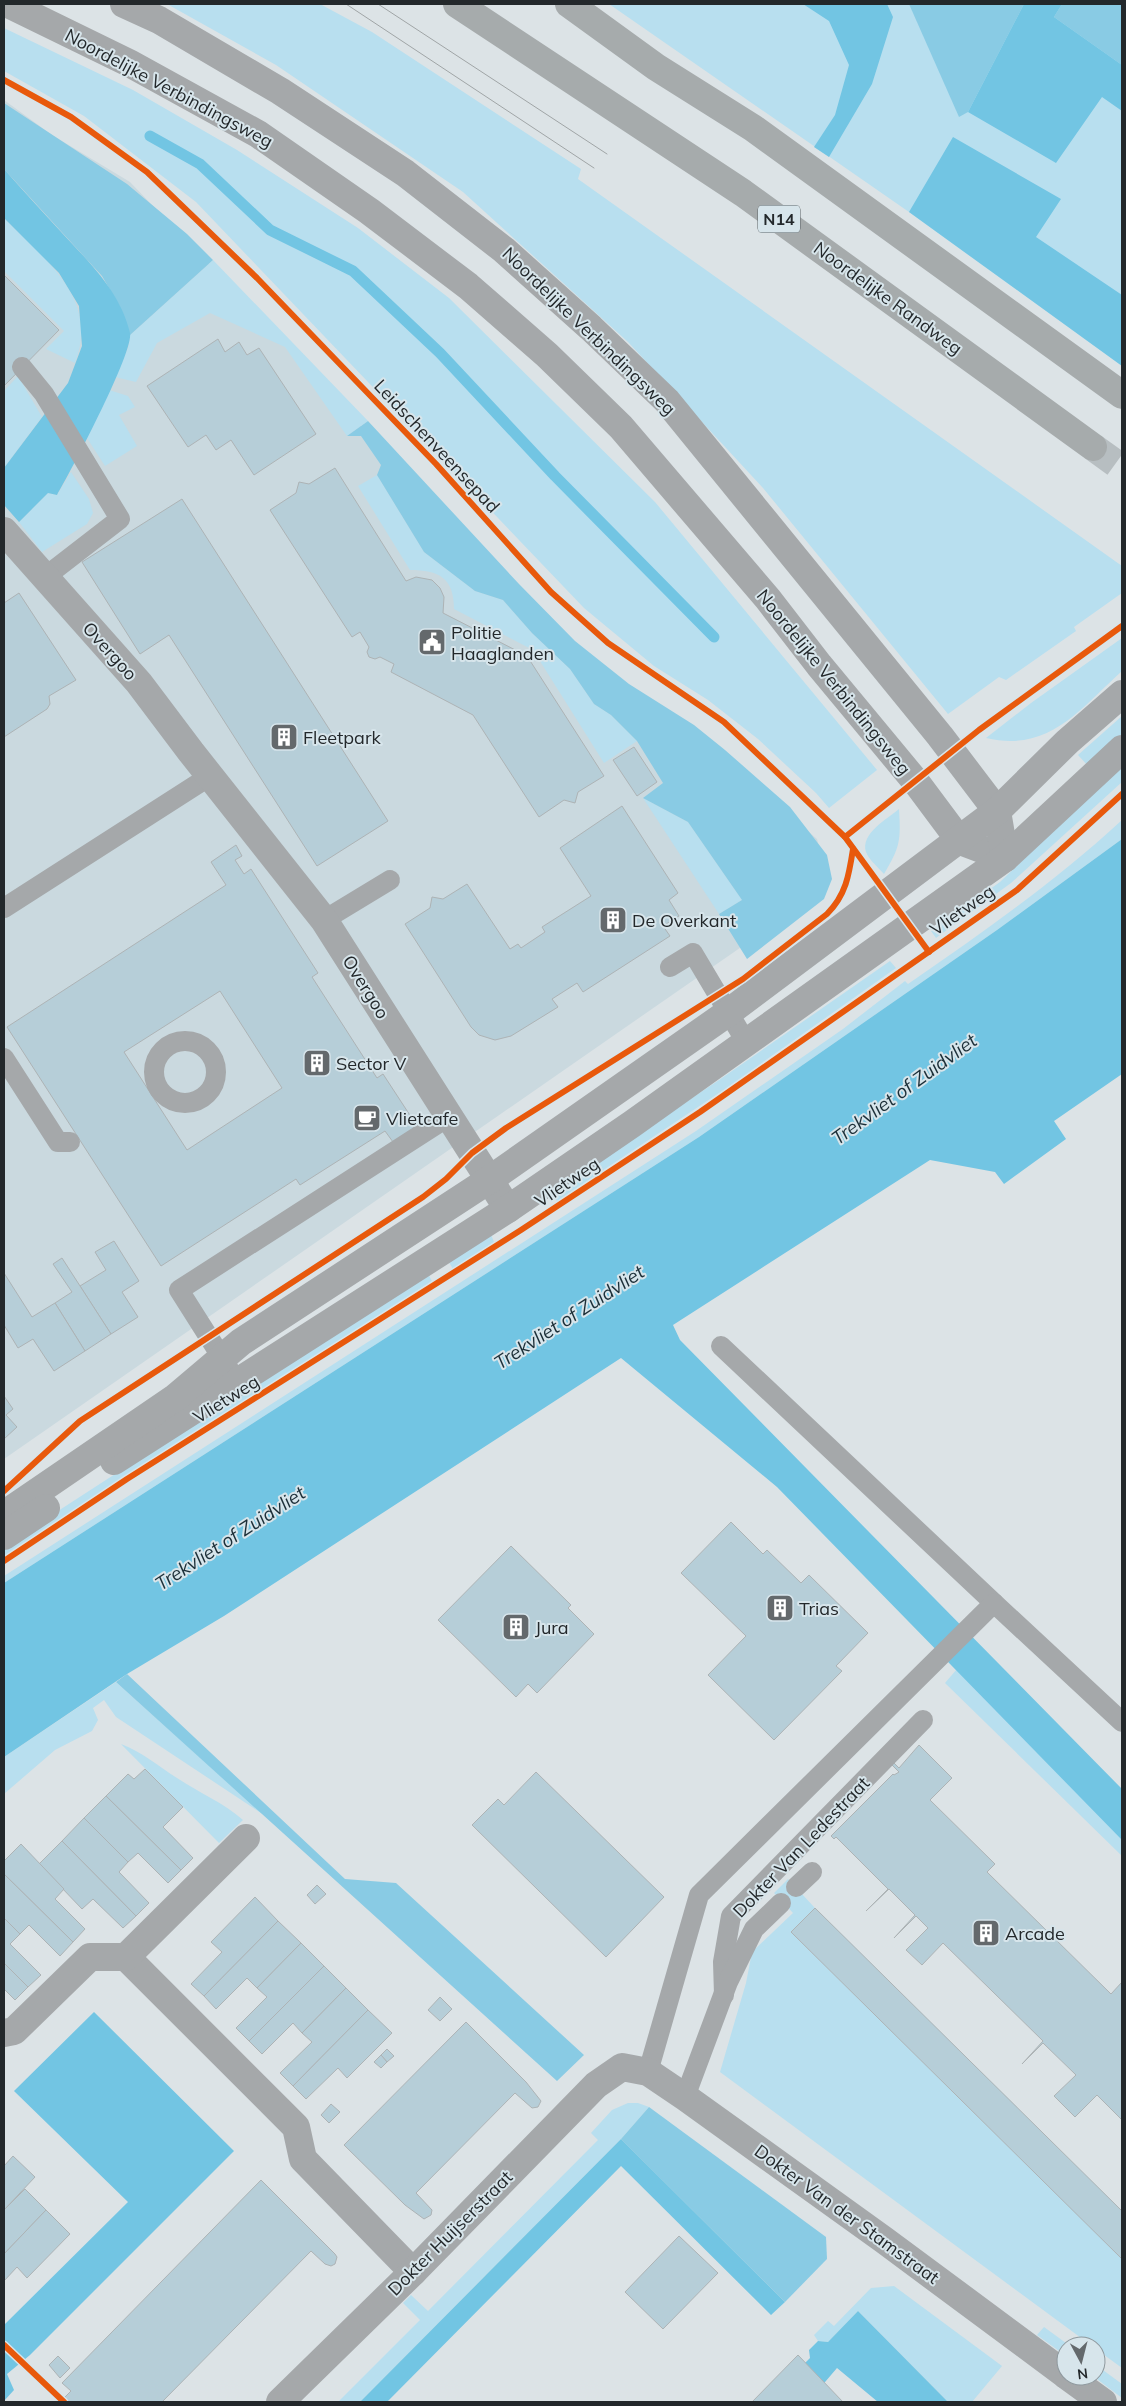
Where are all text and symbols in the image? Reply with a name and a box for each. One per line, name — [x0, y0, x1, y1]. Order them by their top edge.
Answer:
street label: Noordelijke Verbindingsweg — [61, 23, 277, 153]
road number: N14 — [758, 205, 800, 232]
street label: Noordelijke Randweg — [809, 236, 967, 360]
street label: Noordelijke Verbindingsweg — [497, 242, 681, 420]
street label: Leidschenveensepad — [369, 375, 505, 517]
street label: Noordelijke Verbindingsweg — [752, 585, 916, 779]
street label: Overgoo — [78, 617, 142, 685]
place label: Politie Haaglanden — [451, 621, 554, 665]
public building icon: Politie Haaglanden — [417, 627, 447, 657]
building icon: Fleetpark — [269, 722, 299, 752]
place label: Fleetpark — [303, 726, 381, 749]
street label: Vlietweg — [925, 880, 999, 940]
building icon: De Overkant — [598, 905, 628, 935]
place label: De Overkant — [632, 909, 736, 932]
street label: Overgoo — [337, 951, 395, 1023]
water label: Trekvliet of Zuidvliet — [827, 1027, 983, 1150]
building icon: Sector V — [302, 1048, 332, 1078]
place label: Sector V — [336, 1052, 407, 1075]
cafe icon: Vlietcafe — [352, 1103, 382, 1133]
place label: Vlietcafe — [386, 1107, 458, 1130]
street label: Vlietweg — [530, 1152, 604, 1212]
water label: Trekvliet of Zuidvliet — [490, 1259, 650, 1374]
street label: Vlietweg — [189, 1370, 263, 1428]
water label: Trekvliet of Zuidvliet — [151, 1480, 311, 1595]
building icon: Trias — [765, 1593, 795, 1623]
place label: Trias — [799, 1597, 839, 1620]
building icon: Jura — [501, 1612, 531, 1642]
place label: Jura — [535, 1616, 569, 1639]
street label: Dokter Van Ledestraat — [728, 1772, 874, 1922]
building icon: Arcade — [971, 1918, 1001, 1948]
place label: Arcade — [1005, 1922, 1065, 1945]
street label: Dokter Van der Stamstraat — [750, 2139, 944, 2289]
street label: Dokter Huijserstraat — [383, 2166, 517, 2300]
north arrow — [1056, 2336, 1106, 2386]
text: N — [1076, 2364, 1089, 2383]

